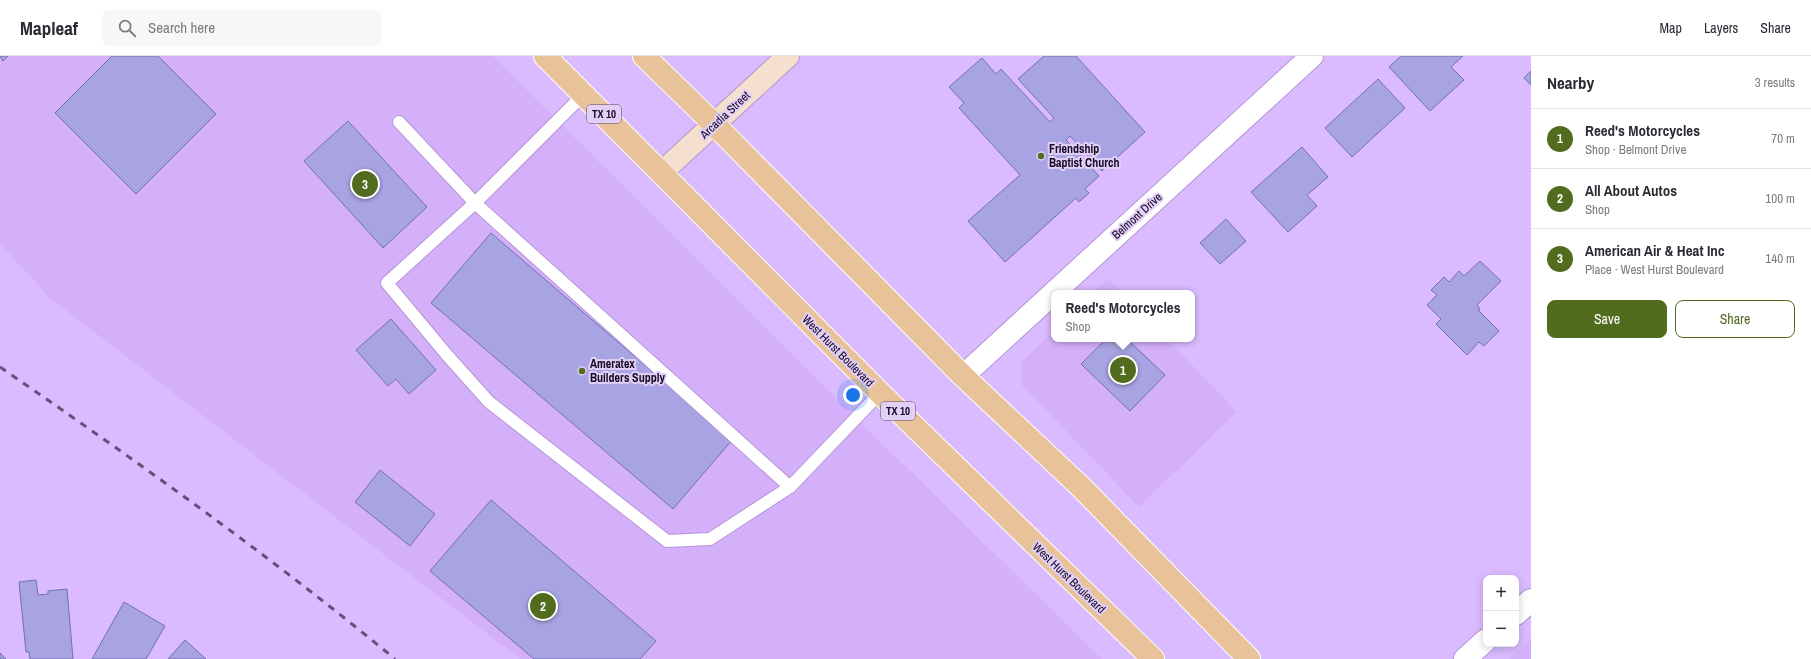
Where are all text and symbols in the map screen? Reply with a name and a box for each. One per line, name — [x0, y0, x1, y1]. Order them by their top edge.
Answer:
search box — [102, 10, 382, 46]
text: Mapleaf — [20, 15, 78, 41]
icon: search — [116, 17, 138, 39]
text: Search here — [148, 17, 215, 38]
text: Map — [1660, 19, 1682, 37]
text: Layers — [1704, 19, 1738, 37]
text: Share — [1760, 19, 1791, 37]
text: Nearby — [1547, 71, 1594, 94]
text: 3 results — [1755, 74, 1795, 91]
street label: Arcadia Street — [696, 88, 754, 143]
road number: TX 10 — [587, 105, 621, 123]
text: Reed's Motorcycles — [1585, 120, 1700, 141]
text: 1 — [1557, 130, 1563, 147]
text: 70 m — [1771, 130, 1795, 147]
place label: Friendship Baptist Church — [1049, 141, 1120, 171]
text: Shop · Belmont Drive — [1585, 141, 1686, 158]
marker: Friendship Baptist Church — [1036, 151, 1046, 161]
pin: 3 — [352, 169, 378, 199]
text: All About Autos — [1585, 180, 1677, 201]
street label: Belmont Drive — [1108, 189, 1166, 243]
text: 2 — [1557, 190, 1563, 207]
text: 100 m — [1765, 190, 1795, 207]
text: Shop — [1585, 201, 1610, 218]
text: American Air & Heat Inc — [1585, 240, 1725, 261]
text: 3 — [1557, 250, 1563, 267]
text: 140 m — [1765, 250, 1795, 267]
text: Place · West Hurst Boulevard — [1585, 261, 1724, 278]
popup — [1051, 290, 1195, 342]
text: Reed's Motorcycles — [1065, 297, 1181, 318]
button: Save — [1547, 300, 1667, 338]
button: Share — [1675, 300, 1795, 338]
street label: West Hurst Boulevard — [799, 312, 877, 390]
text: Shop — [1065, 318, 1090, 335]
pin: 1 — [1110, 355, 1136, 385]
place label: Ameratex Builders Supply — [590, 356, 665, 386]
marker: Ameratex Builders Supply — [577, 366, 587, 376]
your location — [843, 385, 863, 405]
road number: TX 10 — [881, 402, 915, 420]
street label: West Hurst Boulevard — [1029, 539, 1109, 617]
map controls — [1483, 575, 1519, 647]
button: + — [1483, 575, 1519, 611]
pin: 2 — [530, 591, 556, 621]
button: − — [1483, 611, 1519, 647]

